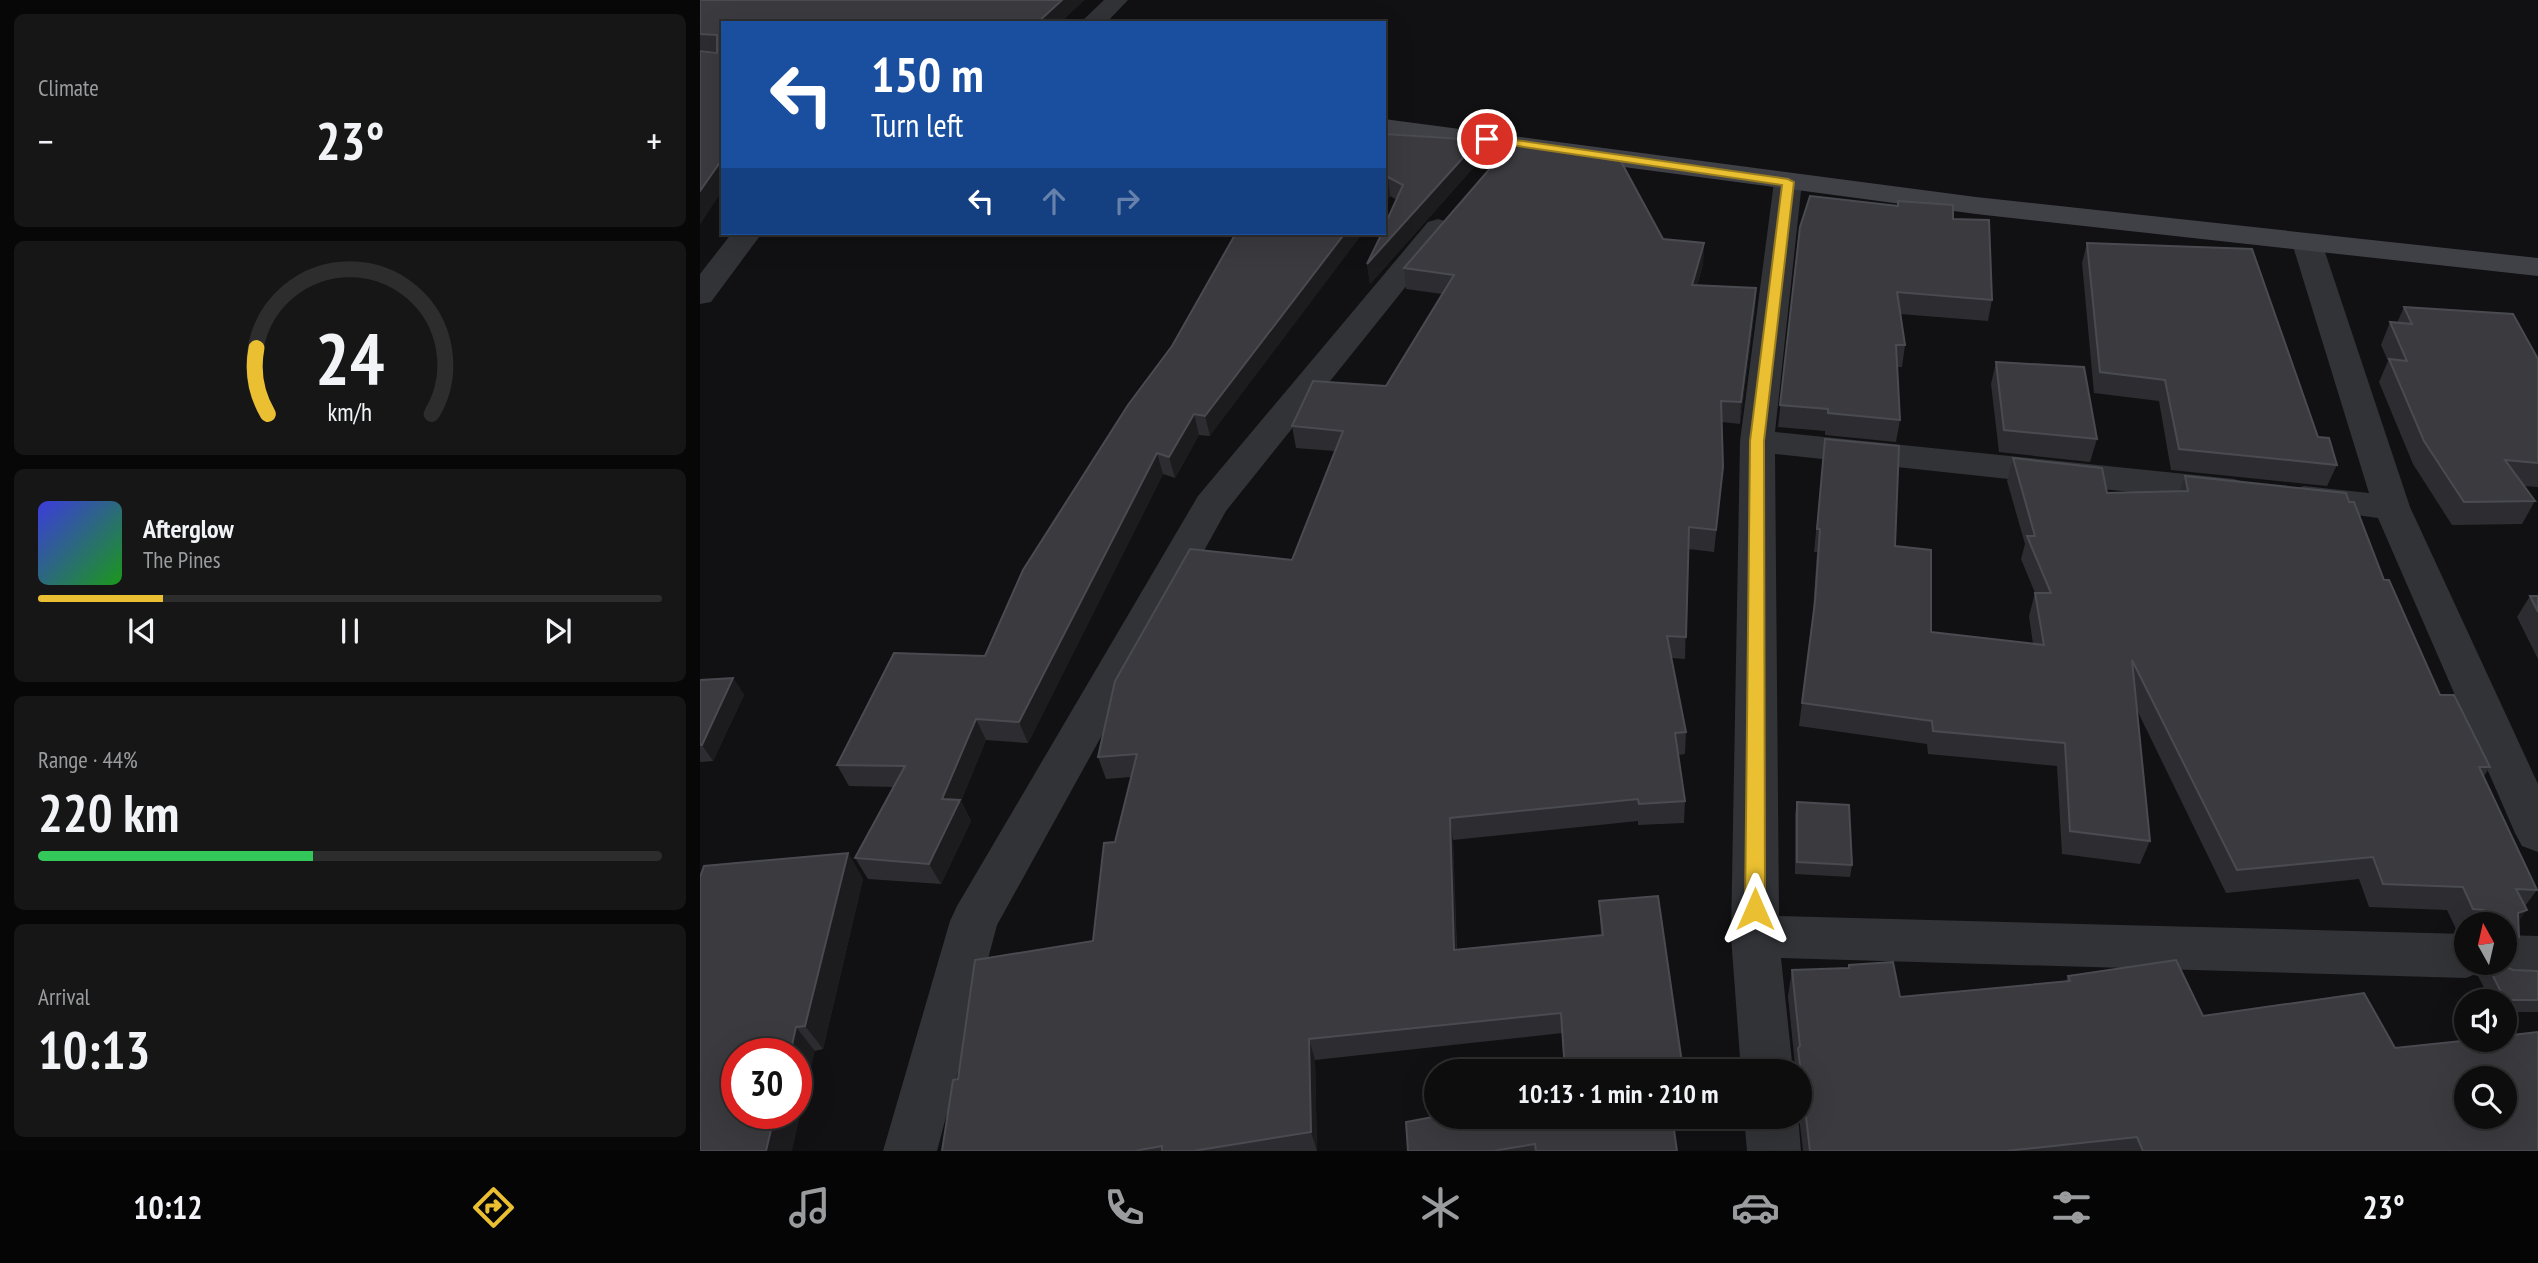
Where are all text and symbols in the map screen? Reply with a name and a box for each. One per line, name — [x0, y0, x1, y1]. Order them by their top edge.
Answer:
text: 150 m — [871, 42, 984, 106]
icon: left — [756, 49, 847, 140]
text: Climate — [38, 73, 99, 102]
text: Turn left — [871, 104, 963, 146]
text: 23° — [316, 107, 384, 174]
pin — [1457, 109, 1517, 169]
text: − — [38, 116, 54, 165]
text: + — [646, 116, 662, 165]
icon: arrive — [1468, 120, 1506, 158]
icon: left — [962, 182, 1000, 220]
icon: ahead — [1035, 182, 1073, 220]
icon: right — [1108, 182, 1146, 220]
text: 24 — [315, 311, 385, 405]
text: km/h — [328, 396, 372, 428]
text: Afterglow — [143, 512, 234, 545]
text: The Pines — [143, 545, 221, 574]
icon: previous — [123, 612, 161, 650]
icon: pause — [331, 612, 369, 650]
icon: next — [539, 612, 577, 650]
text: Range · 44% — [38, 745, 138, 774]
text: 220 km — [38, 779, 179, 846]
position arrow — [1718, 872, 1792, 946]
north arrow — [2454, 912, 2516, 975]
map controls — [2454, 912, 2517, 1129]
text: Arrival — [38, 982, 90, 1011]
button: sound — [2454, 989, 2517, 1052]
text: 10:13 — [38, 1016, 150, 1083]
speed limit sign: 30 — [721, 1038, 812, 1129]
button: search — [2454, 1066, 2517, 1129]
text: 10:13 · 1 min · 210 m — [1518, 1077, 1718, 1110]
icon: directions — [469, 1183, 518, 1232]
icon: music — [785, 1183, 834, 1232]
icon: phone — [1100, 1183, 1149, 1232]
icon: climate — [1416, 1183, 1465, 1232]
icon: car — [1731, 1183, 1780, 1232]
icon: filters — [2047, 1183, 2096, 1232]
text: 10:12 — [133, 1186, 203, 1228]
text: 23° — [2362, 1186, 2405, 1228]

